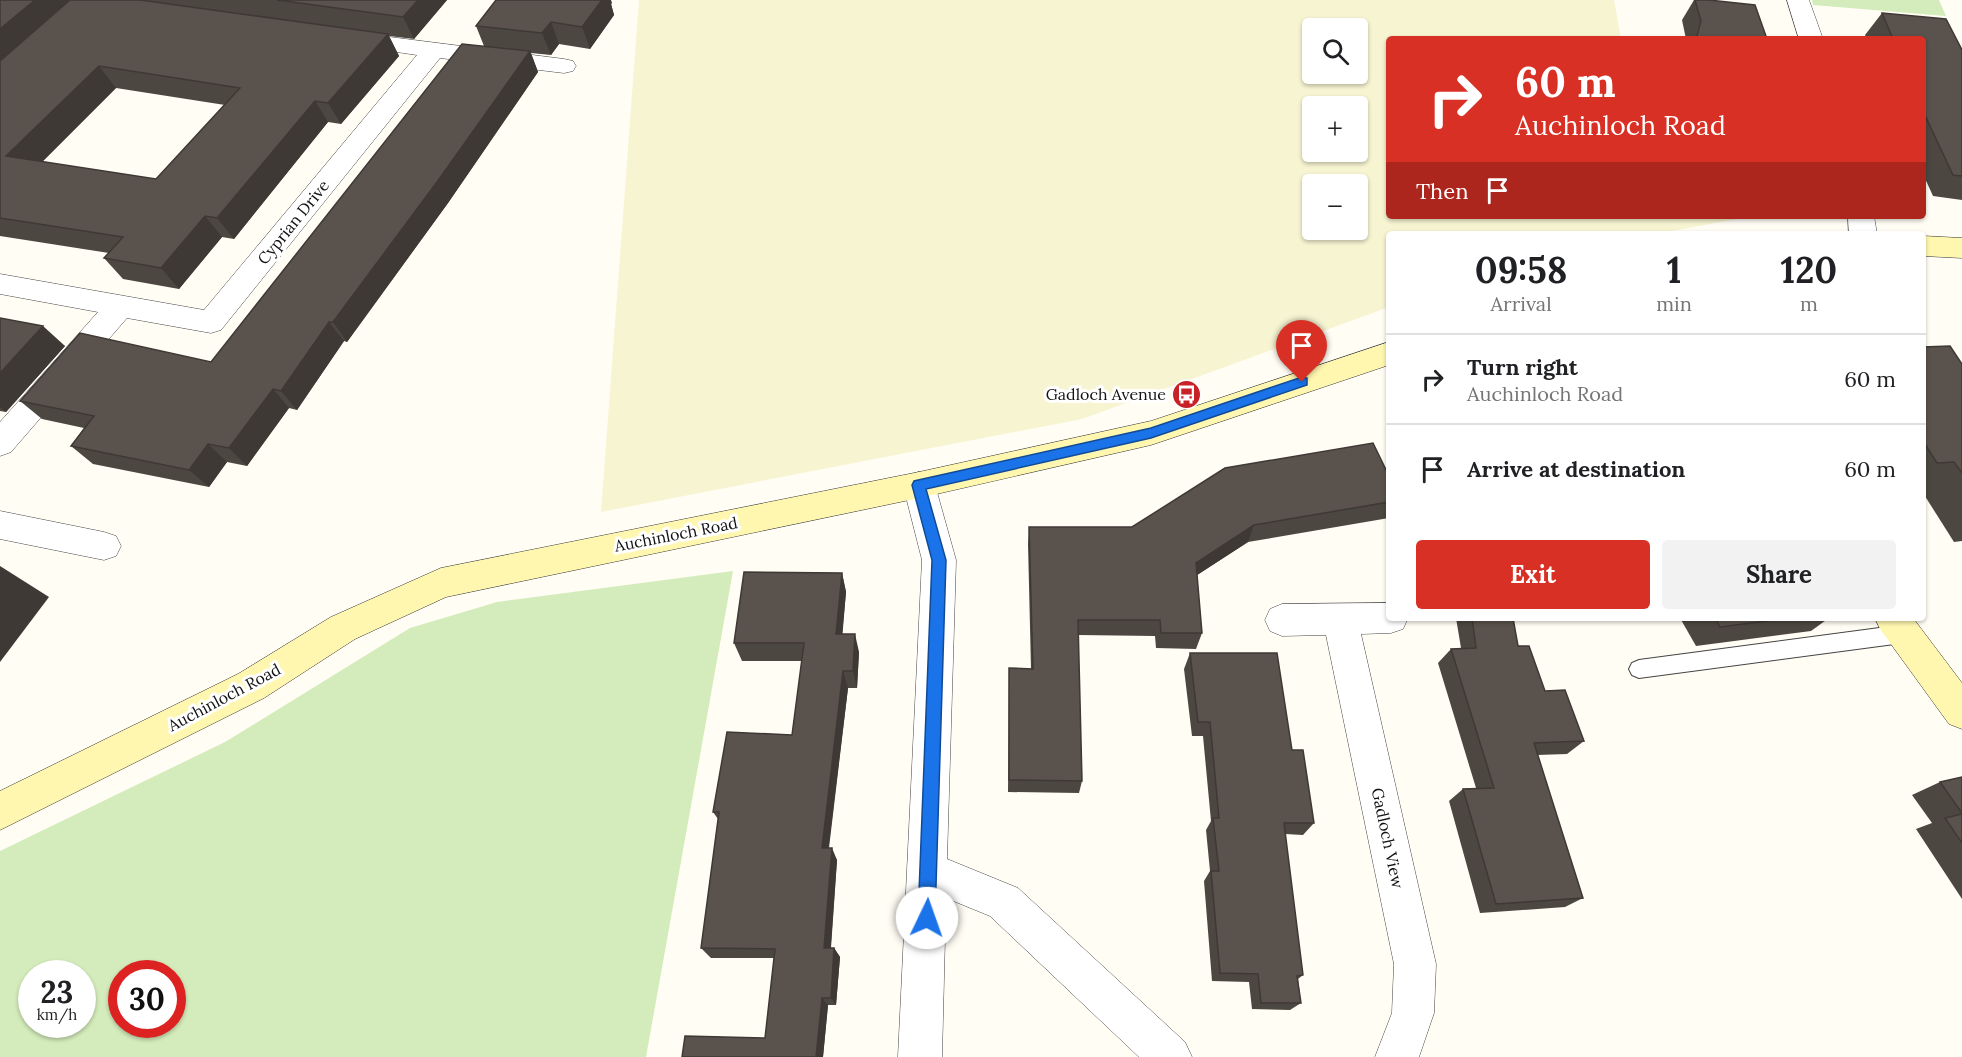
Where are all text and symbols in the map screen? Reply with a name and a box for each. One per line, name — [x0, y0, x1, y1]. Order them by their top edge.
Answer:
map controls — [1302, 18, 1368, 240]
button: search — [1302, 18, 1368, 84]
text: 60 m — [1515, 55, 1616, 109]
icon: right — [1416, 60, 1494, 138]
button: + — [1302, 96, 1368, 162]
text: Auchinloch Road — [1515, 108, 1726, 142]
button: − — [1302, 174, 1368, 240]
icon: arrive — [1481, 174, 1514, 207]
street label: Cyprian Drive — [253, 176, 333, 268]
text: Then — [1416, 177, 1469, 205]
text: 09:58 — [1475, 247, 1567, 293]
text: 1 — [1667, 247, 1681, 293]
text: 120 — [1781, 247, 1837, 293]
text: Arrival — [1491, 291, 1552, 316]
text: min — [1656, 291, 1692, 316]
text: m — [1800, 291, 1818, 316]
pin — [1276, 320, 1327, 382]
icon: arrive — [1285, 329, 1318, 362]
text: Turn right — [1467, 353, 1578, 381]
icon: right — [1416, 363, 1449, 396]
text: 60 m — [1844, 365, 1896, 393]
bus stop icon: Gadloch Avenue — [1171, 378, 1203, 410]
text: Auchinloch Road — [1467, 381, 1623, 406]
place label: Gadloch Avenue — [1046, 384, 1166, 404]
icon: arrive — [1416, 453, 1449, 486]
text: Arrive at destination — [1467, 455, 1685, 483]
text: 60 m — [1844, 455, 1896, 483]
street label: Auchinloch Road — [612, 512, 740, 556]
button: Exit — [1416, 540, 1650, 609]
button: Share — [1662, 540, 1896, 609]
street label: Auchinloch Road — [163, 659, 284, 736]
street label: Gadloch View — [1368, 786, 1408, 890]
position arrow — [895, 886, 959, 950]
speed limit sign: 30 — [108, 960, 186, 1038]
text: 23 — [41, 973, 73, 1011]
text: km/h — [37, 1005, 77, 1024]

